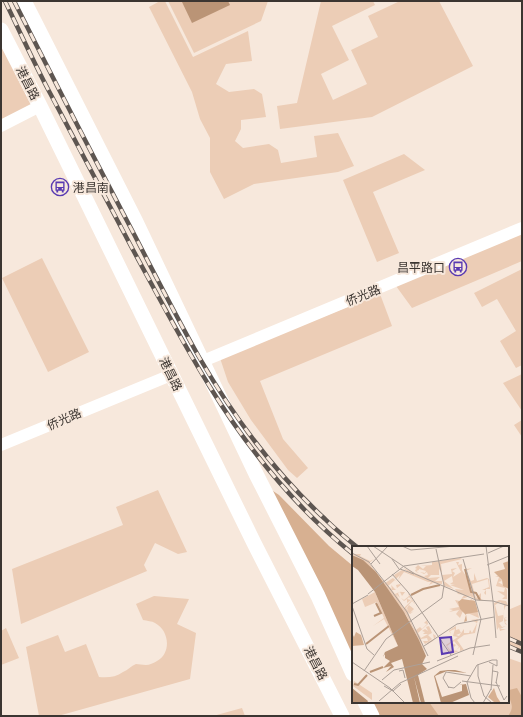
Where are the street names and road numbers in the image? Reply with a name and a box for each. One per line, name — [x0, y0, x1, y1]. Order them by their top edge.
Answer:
street label: 港昌路 — [13, 64, 43, 102]
street label: 侨光路 — [343, 281, 383, 309]
street label: 港昌路 — [156, 355, 186, 393]
street label: 侨光路 — [44, 405, 84, 433]
street label: 港昌路 — [301, 644, 331, 682]

